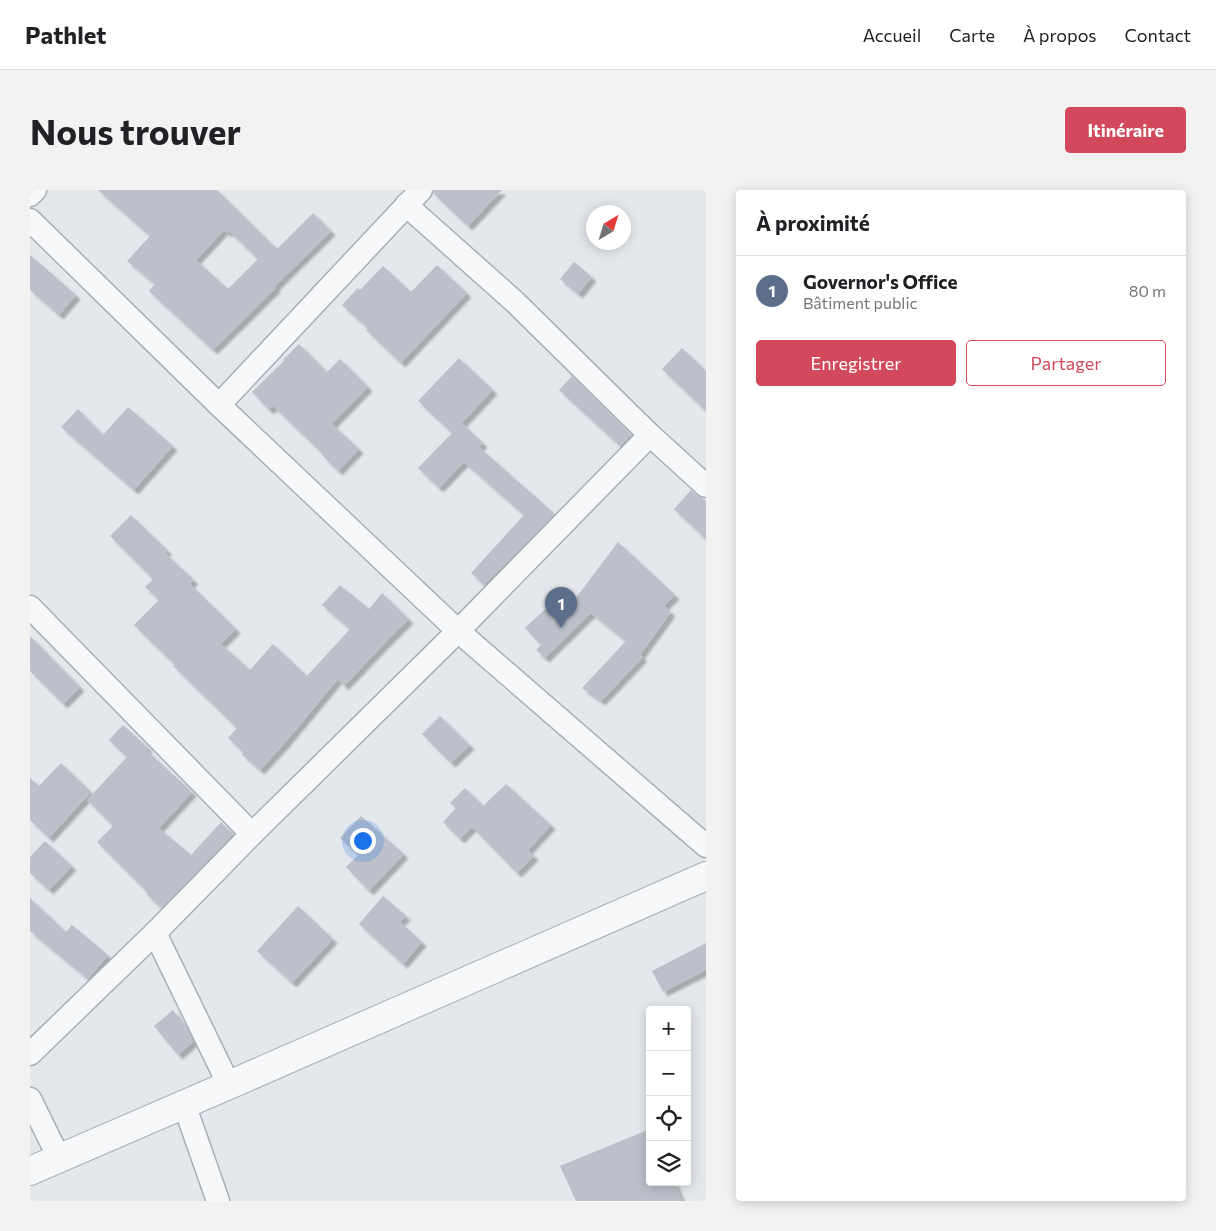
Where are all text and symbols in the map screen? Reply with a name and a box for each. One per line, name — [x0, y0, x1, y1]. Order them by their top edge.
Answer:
text: Pathlet — [25, 20, 106, 49]
text: Accueil — [863, 24, 921, 46]
text: Carte — [949, 24, 995, 46]
text: À propos — [1023, 24, 1097, 46]
text: Contact — [1125, 24, 1191, 46]
button: Itinéraire — [1065, 107, 1186, 153]
text: Nous trouver — [30, 109, 241, 152]
north arrow — [586, 205, 631, 250]
text: À proximité — [756, 210, 870, 235]
text: Governor's Office — [803, 270, 958, 293]
text: 1 — [768, 281, 776, 300]
text: 80 m — [1129, 281, 1166, 300]
text: Bâtiment public — [803, 293, 917, 312]
button: Enregistrer — [756, 340, 956, 386]
button: Partager — [966, 340, 1166, 386]
pin: 1 — [545, 587, 577, 628]
your location — [350, 828, 376, 854]
map controls — [646, 1006, 691, 1186]
button: + — [646, 1006, 691, 1051]
button: − — [646, 1051, 691, 1096]
button: locate — [646, 1096, 691, 1141]
button: layers — [646, 1141, 691, 1186]

